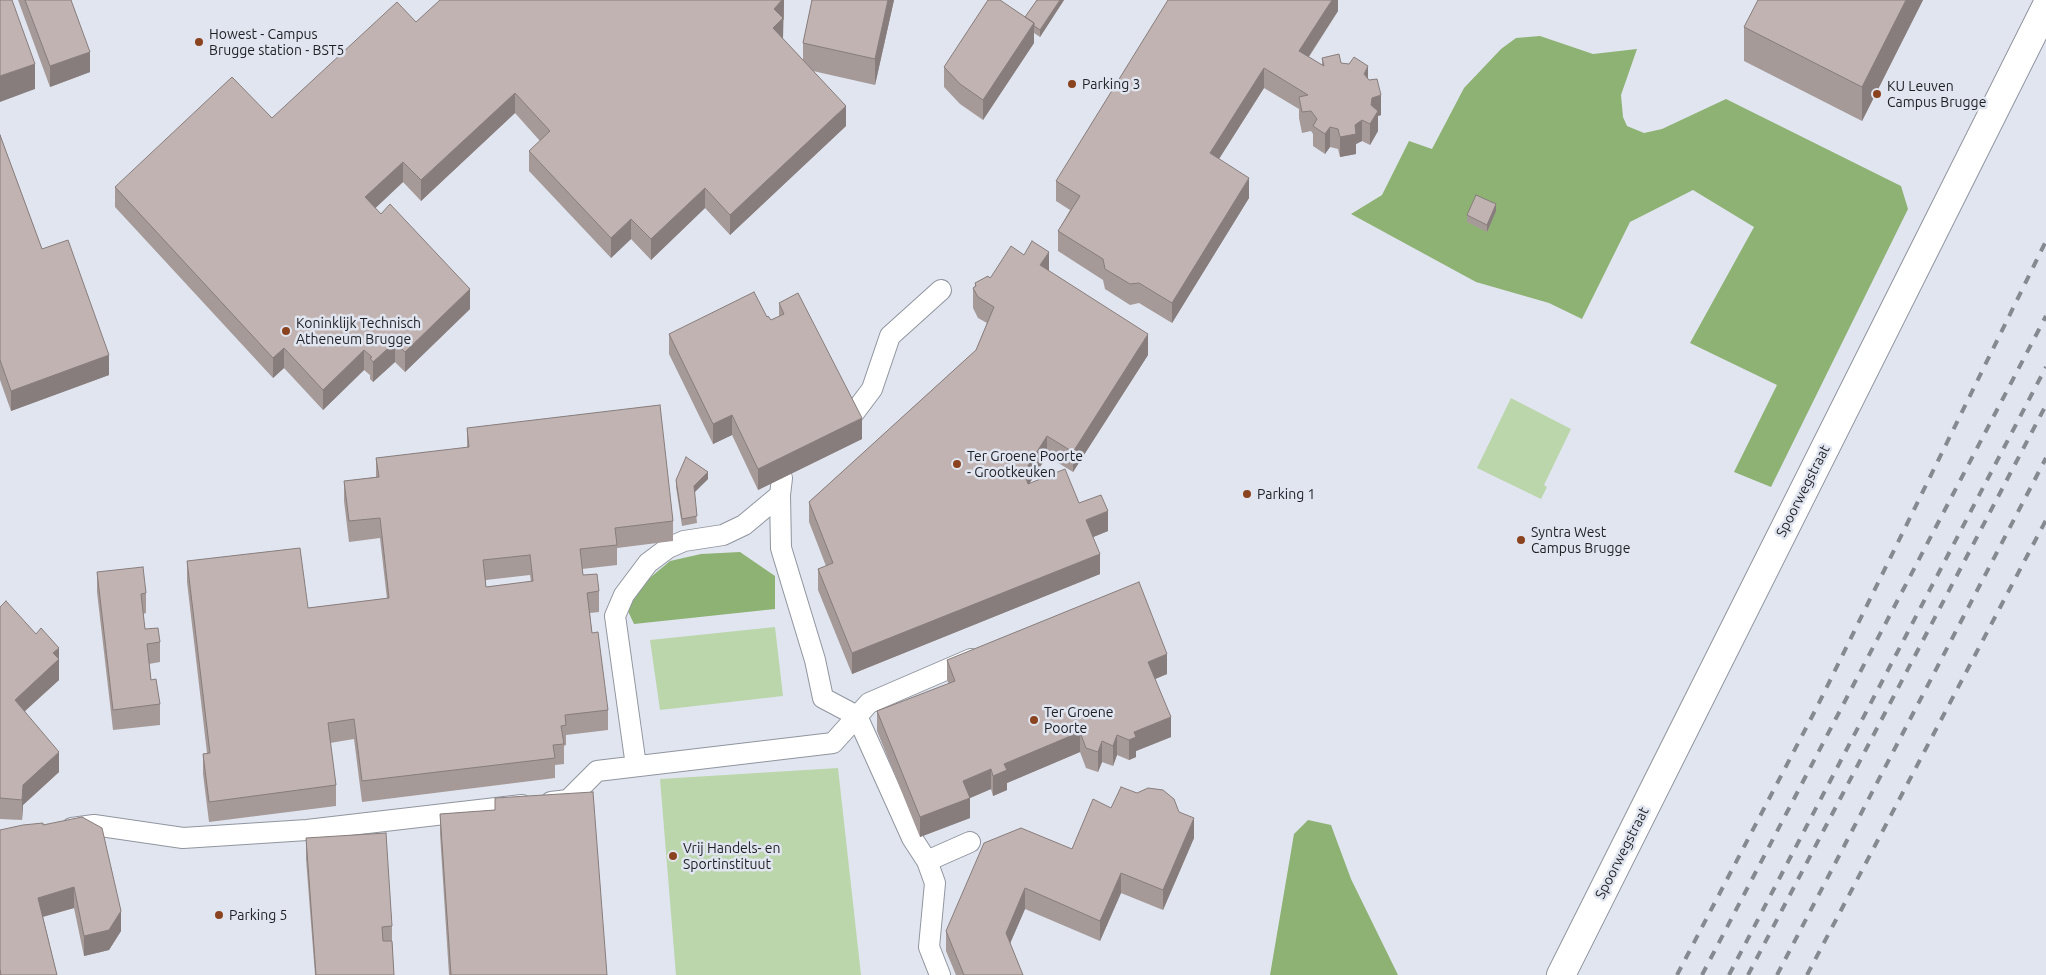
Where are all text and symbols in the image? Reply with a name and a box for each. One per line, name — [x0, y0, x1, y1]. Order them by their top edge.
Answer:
place label: Howest - Campus Brugge station - BST5 — [209, 26, 344, 58]
marker: Howest - Campus Brugge station - BST5 — [193, 36, 205, 48]
place label: Parking 3 — [1082, 76, 1140, 92]
marker: Parking 3 — [1066, 78, 1078, 90]
place label: KU Leuven Campus Brugge — [1887, 78, 1986, 110]
marker: KU Leuven Campus Brugge — [1871, 88, 1883, 100]
place label: Koninklijk Technisch Atheneum Brugge — [296, 315, 421, 348]
marker: Koninklijk Technisch Atheneum Brugge — [280, 325, 292, 337]
street label: Spoorwegstraat — [1773, 442, 1833, 540]
place label: Ter Groene Poorte - Grootkeuken — [967, 448, 1083, 481]
marker: Ter Groene Poorte - Grootkeuken — [951, 458, 963, 470]
place label: Parking 1 — [1257, 486, 1315, 502]
marker: Parking 1 — [1241, 488, 1253, 500]
place label: Syntra West Campus Brugge — [1531, 524, 1630, 556]
marker: Syntra West Campus Brugge — [1515, 534, 1527, 546]
place label: Ter Groene Poorte — [1044, 704, 1114, 736]
marker: Ter Groene Poorte — [1028, 714, 1040, 726]
street label: Spoorwegstraat — [1592, 804, 1652, 902]
place label: Vrij Handels- en Sportinstituut — [683, 840, 781, 872]
marker: Vrij Handels- en Sportinstituut — [667, 850, 679, 862]
place label: Parking 5 — [229, 907, 287, 923]
marker: Parking 5 — [213, 909, 225, 921]

